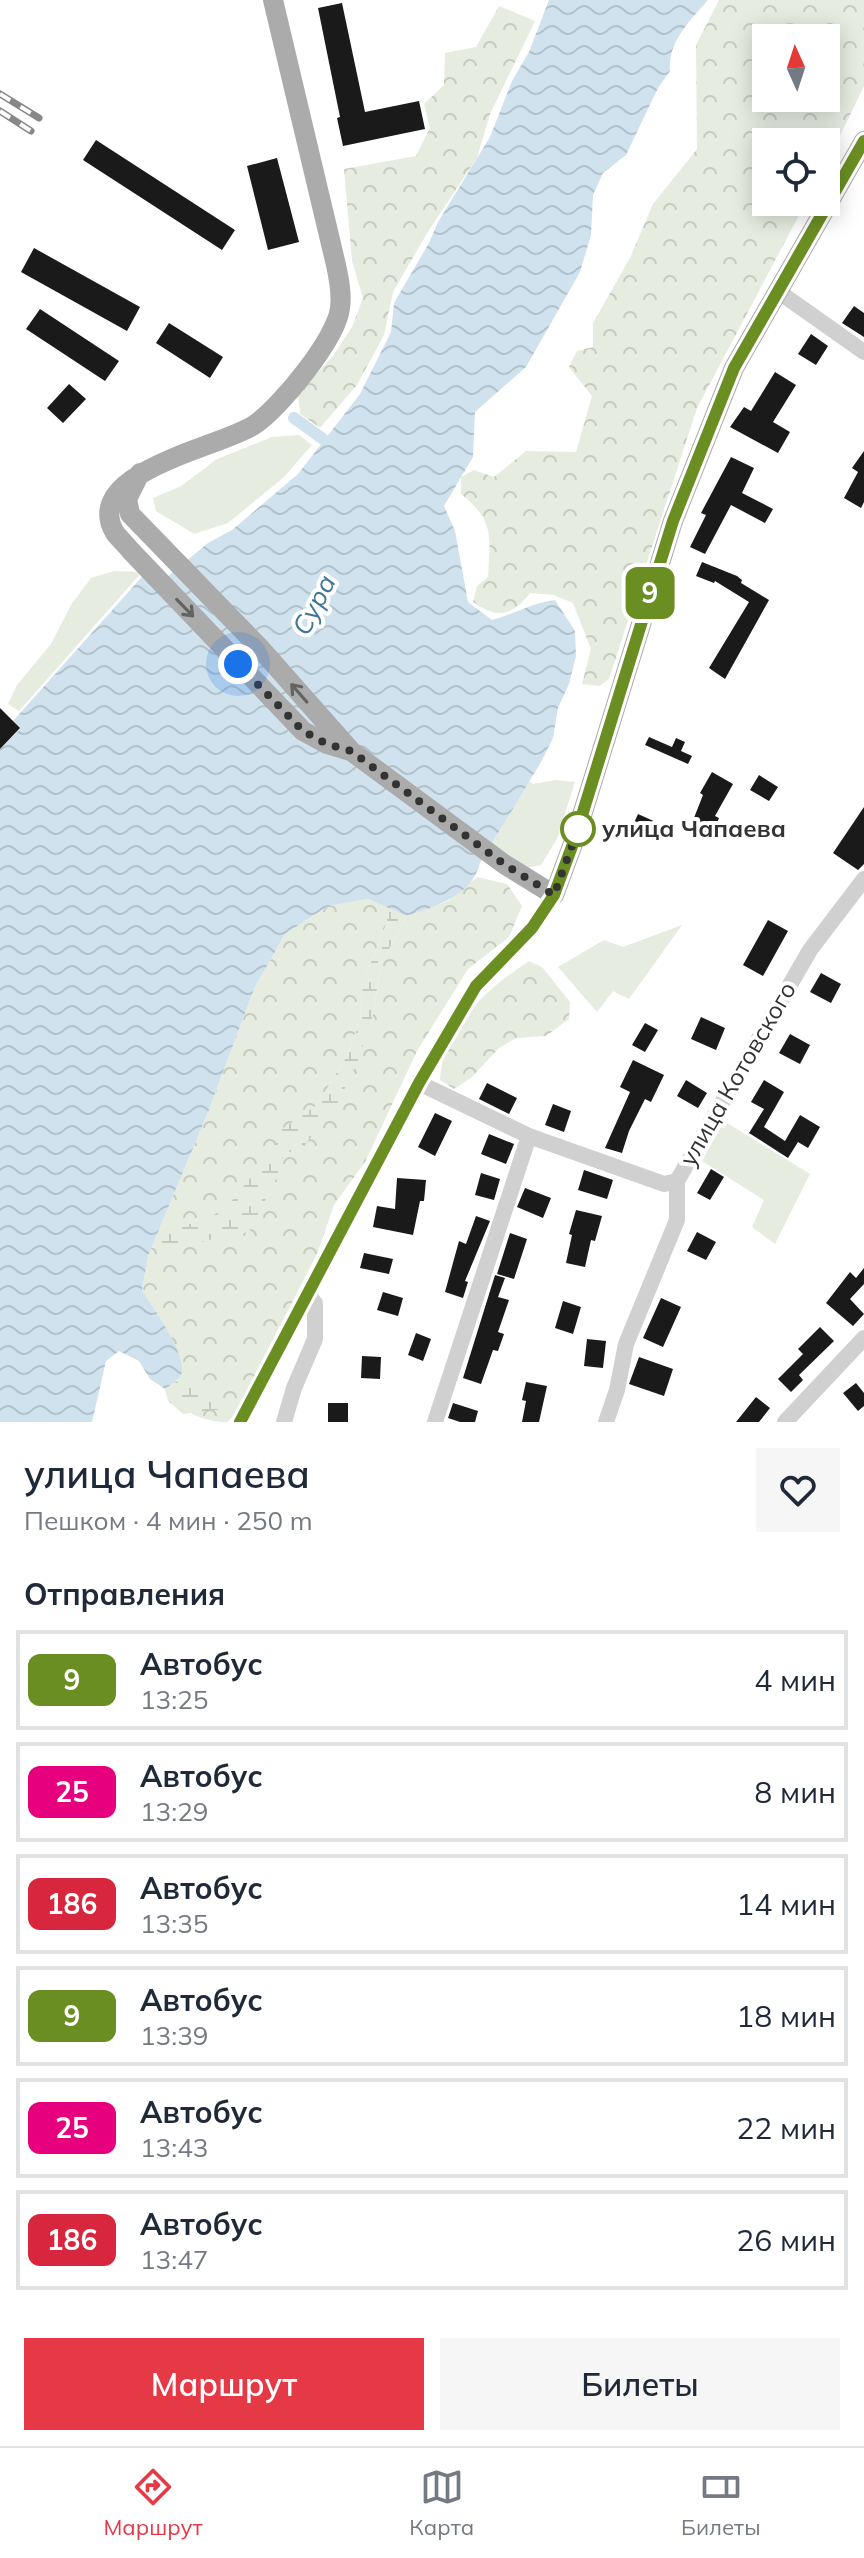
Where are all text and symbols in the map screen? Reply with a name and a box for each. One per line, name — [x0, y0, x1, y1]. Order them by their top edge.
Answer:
north arrow — [752, 24, 840, 112]
map controls — [752, 24, 840, 216]
button: locate — [752, 128, 840, 216]
line badge: 9 — [624, 567, 676, 619]
water label: Сура — [285, 569, 343, 640]
text: 9 — [642, 575, 658, 610]
one-way arrow — [176, 598, 195, 618]
your location — [218, 644, 258, 684]
one-way arrow — [290, 683, 308, 703]
marker: улица Чапаева — [561, 812, 595, 846]
place label: улица Чапаева — [602, 813, 786, 843]
street label: улица Котовского — [672, 976, 802, 1171]
button: heart — [756, 1448, 840, 1532]
text: улица Чапаева — [24, 1450, 310, 1498]
text: Пешком · 4 мин · 250 m — [24, 1504, 313, 1537]
text: Отправления — [24, 1575, 225, 1613]
text: Автобус — [140, 1645, 263, 1683]
text: 4 мин — [754, 1661, 836, 1699]
text: 9 — [64, 1662, 80, 1697]
text: 13:25 — [140, 1683, 208, 1716]
text: Автобус — [140, 1757, 263, 1795]
text: 8 мин — [754, 1773, 836, 1811]
text: 25 — [55, 1774, 89, 1809]
text: 13:29 — [140, 1795, 208, 1828]
text: Автобус — [140, 1869, 263, 1907]
text: 14 мин — [736, 1885, 836, 1923]
text: 186 — [47, 1886, 97, 1921]
text: 13:35 — [140, 1907, 208, 1940]
text: Автобус — [140, 1981, 263, 2019]
text: 18 мин — [736, 1997, 836, 2035]
text: 9 — [64, 1998, 80, 2033]
text: 13:39 — [140, 2019, 208, 2052]
text: Автобус — [140, 2093, 263, 2131]
text: 22 мин — [736, 2109, 836, 2147]
text: 25 — [55, 2110, 89, 2145]
text: 13:43 — [140, 2131, 208, 2164]
text: Автобус — [140, 2205, 263, 2243]
text: 26 мин — [736, 2221, 836, 2259]
text: 186 — [47, 2222, 97, 2257]
text: 13:47 — [140, 2243, 208, 2276]
button: Маршрут — [24, 2338, 424, 2430]
button: Билеты — [440, 2338, 840, 2430]
tab: Маршрут — [103, 2465, 202, 2541]
tab: Карта — [409, 2465, 474, 2541]
tab: Билеты — [681, 2465, 761, 2541]

